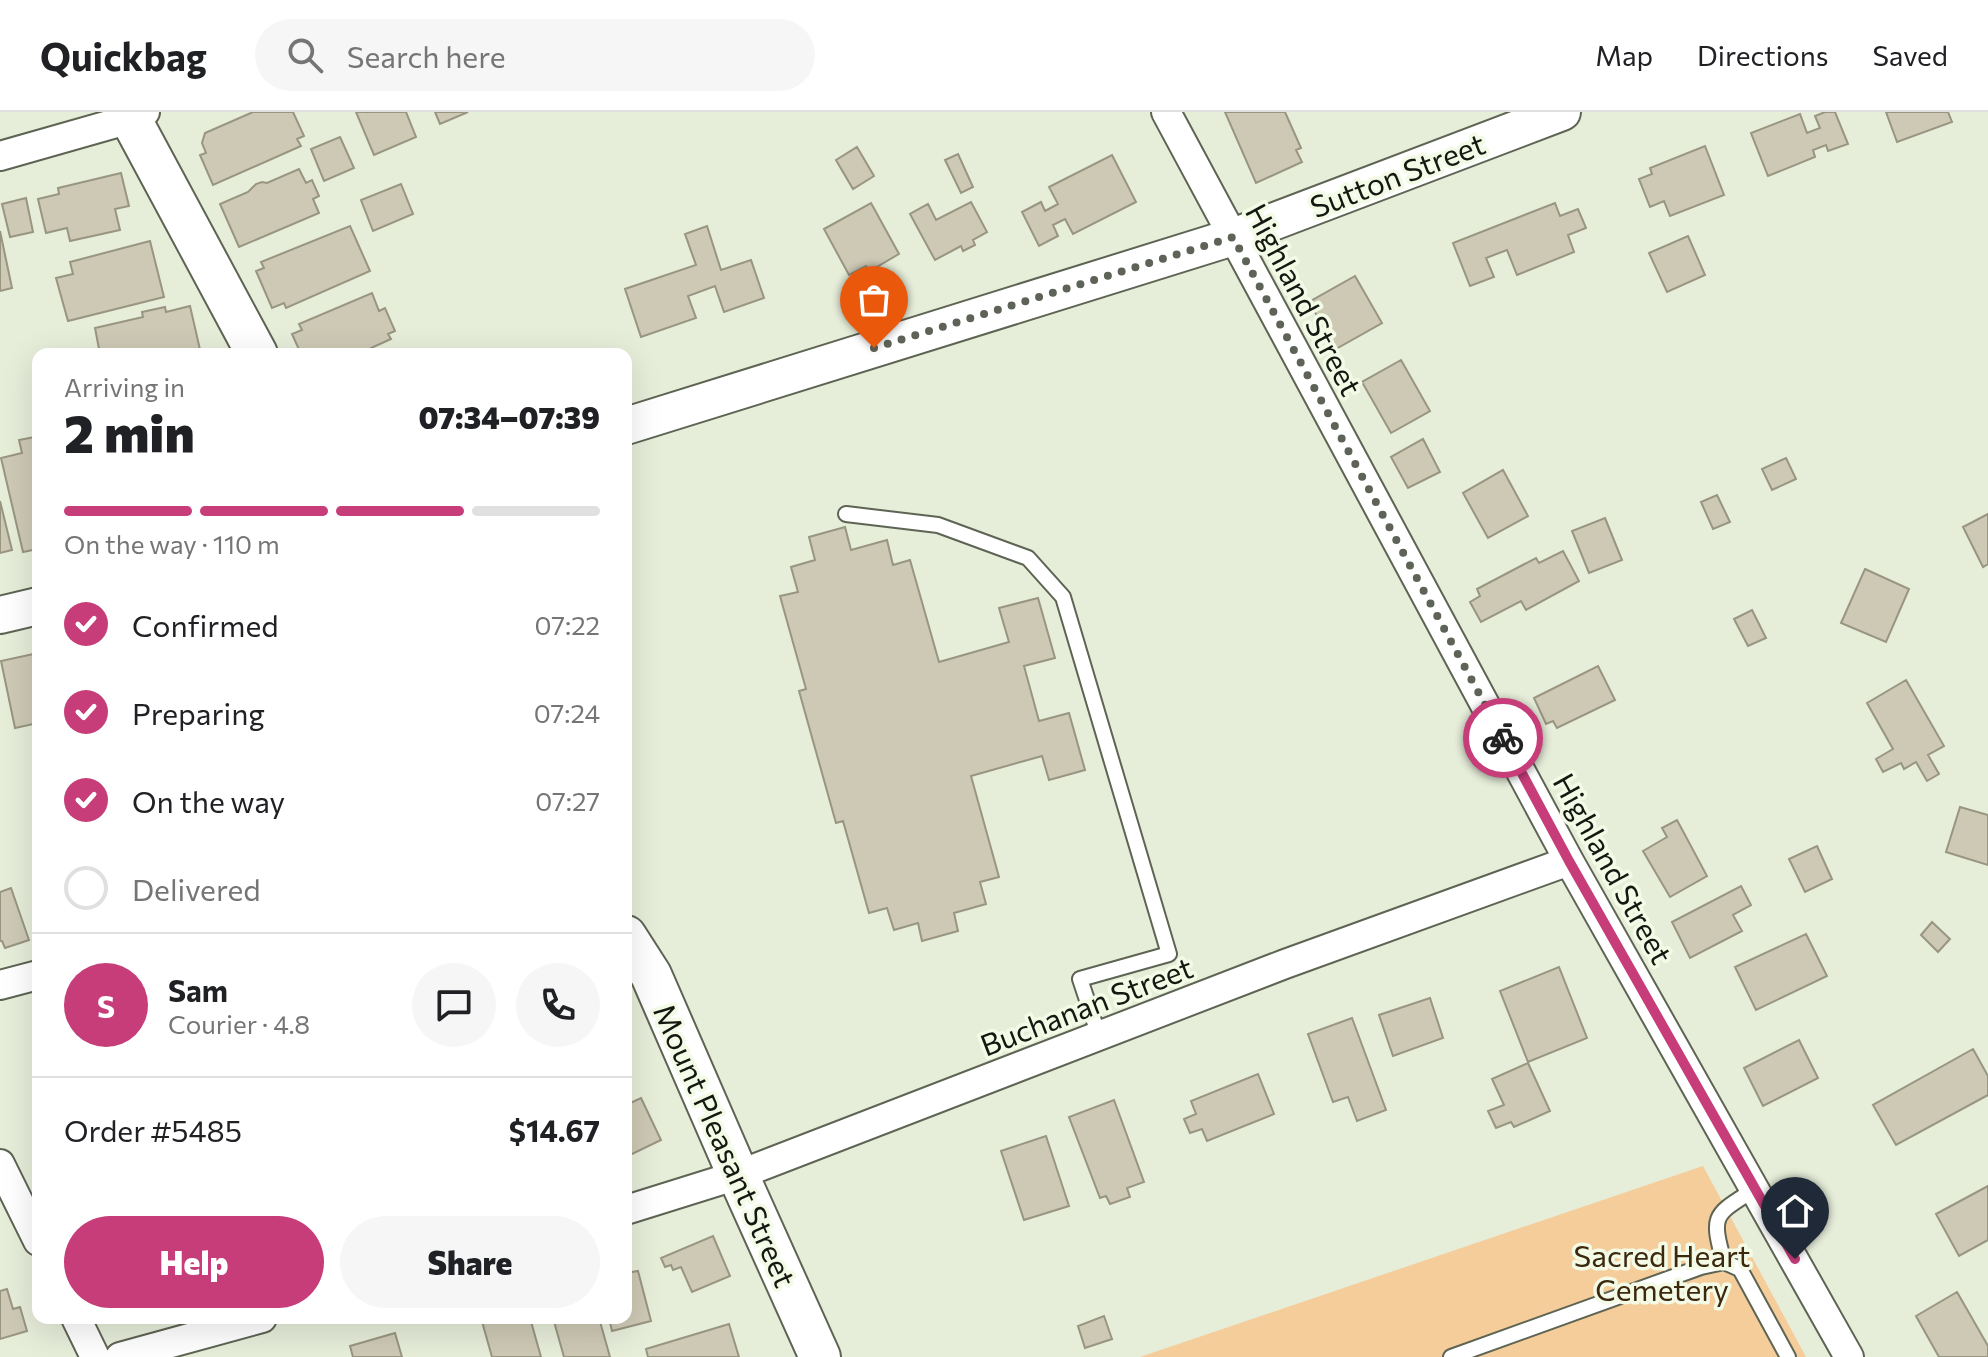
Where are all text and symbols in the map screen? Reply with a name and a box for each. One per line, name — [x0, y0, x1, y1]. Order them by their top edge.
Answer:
search box — [255, 19, 815, 91]
text: Quickbag — [40, 32, 207, 79]
icon: search — [283, 33, 327, 77]
text: Search here — [347, 37, 505, 74]
text: Map — [1595, 38, 1653, 72]
text: Directions — [1697, 38, 1828, 72]
text: Saved — [1872, 38, 1948, 72]
street label: Sutton Street — [1304, 124, 1490, 224]
street label: Highland Street — [1239, 197, 1371, 401]
pin — [840, 266, 908, 348]
icon: bag — [852, 278, 896, 322]
text: Arriving in — [64, 371, 185, 402]
text: 07:34–07:39 — [418, 398, 600, 435]
text: 2 min — [64, 400, 195, 464]
text: On the way · 110 m — [64, 528, 280, 559]
icon: check — [64, 602, 108, 646]
text: Confirmed — [132, 606, 279, 643]
text: 07:22 — [534, 609, 600, 640]
icon: check — [64, 690, 108, 734]
text: Preparing — [132, 694, 265, 731]
text: 07:24 — [534, 697, 600, 728]
courier — [1463, 698, 1543, 778]
icon: bike — [1481, 716, 1525, 760]
street label: Highland Street — [1546, 766, 1682, 970]
icon: check — [64, 778, 108, 822]
text: On the way — [132, 782, 285, 819]
text: 07:27 — [535, 785, 600, 816]
text: Delivered — [132, 870, 261, 907]
street label: Buchanan Street — [975, 948, 1197, 1062]
button: chat — [412, 963, 496, 1047]
button: phone — [516, 963, 600, 1047]
text: Sam — [168, 971, 228, 1008]
text: S — [97, 987, 115, 1024]
street label: Mount Pleasant Street — [647, 998, 805, 1292]
text: Courier · 4.8 — [168, 1008, 310, 1039]
text: Order #5485 — [64, 1111, 242, 1148]
text: $14.67 — [509, 1111, 600, 1148]
pin — [1761, 1177, 1829, 1259]
icon: home — [1773, 1189, 1817, 1233]
button: Help — [64, 1216, 324, 1308]
button: Share — [340, 1216, 600, 1308]
park label: Sacred Heart Cemetery — [1574, 1236, 1750, 1307]

